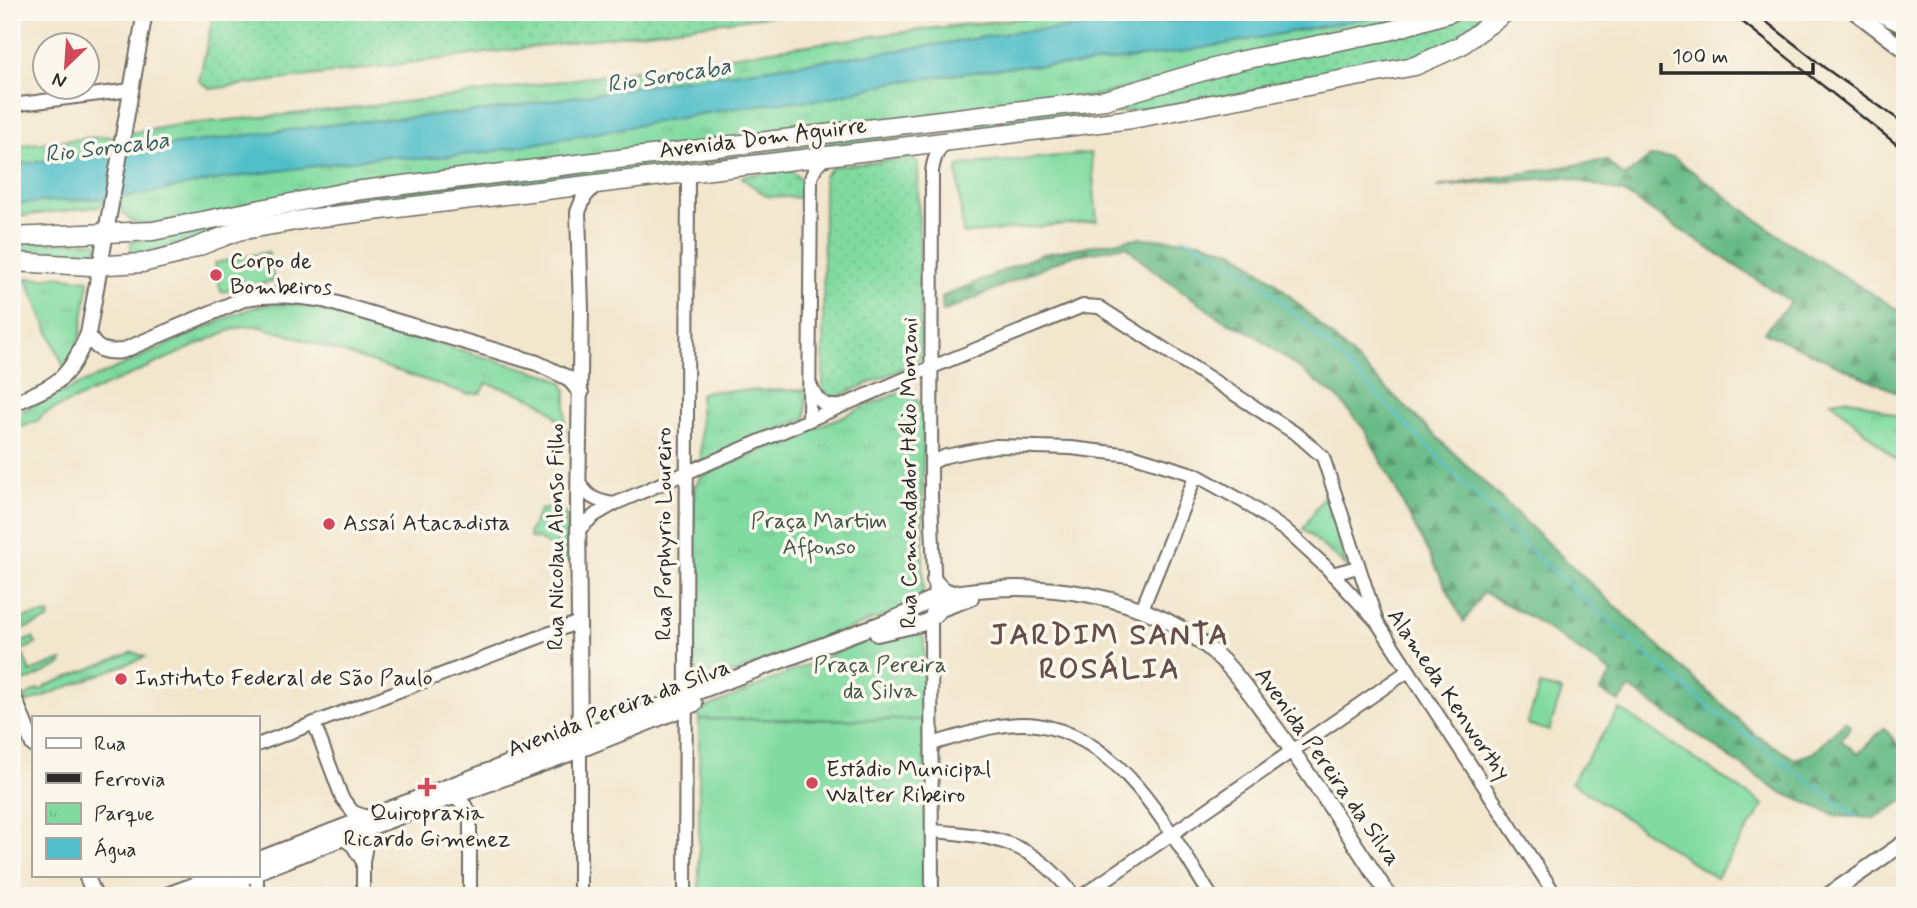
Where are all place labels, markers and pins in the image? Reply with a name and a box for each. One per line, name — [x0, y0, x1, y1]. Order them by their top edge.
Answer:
place label: Corpo de Bombeiros — [230, 247, 332, 303]
marker: Corpo de Bombeiros — [208, 267, 224, 283]
place label: Assaí Atacadista — [343, 509, 510, 539]
marker: Assaí Atacadista — [321, 516, 337, 532]
place label: Instituto Federal de São Paulo — [135, 664, 433, 694]
marker: Instituto Federal de São Paulo — [113, 671, 129, 687]
place label: Estádio Municipal Walter Ribeiro — [826, 755, 991, 811]
marker: Estádio Municipal Walter Ribeiro — [804, 775, 820, 791]
marker: Quiropraxia Ricardo Gimenez — [417, 777, 437, 797]
place label: Quiropraxia Ricardo Gimenez — [344, 799, 510, 855]

